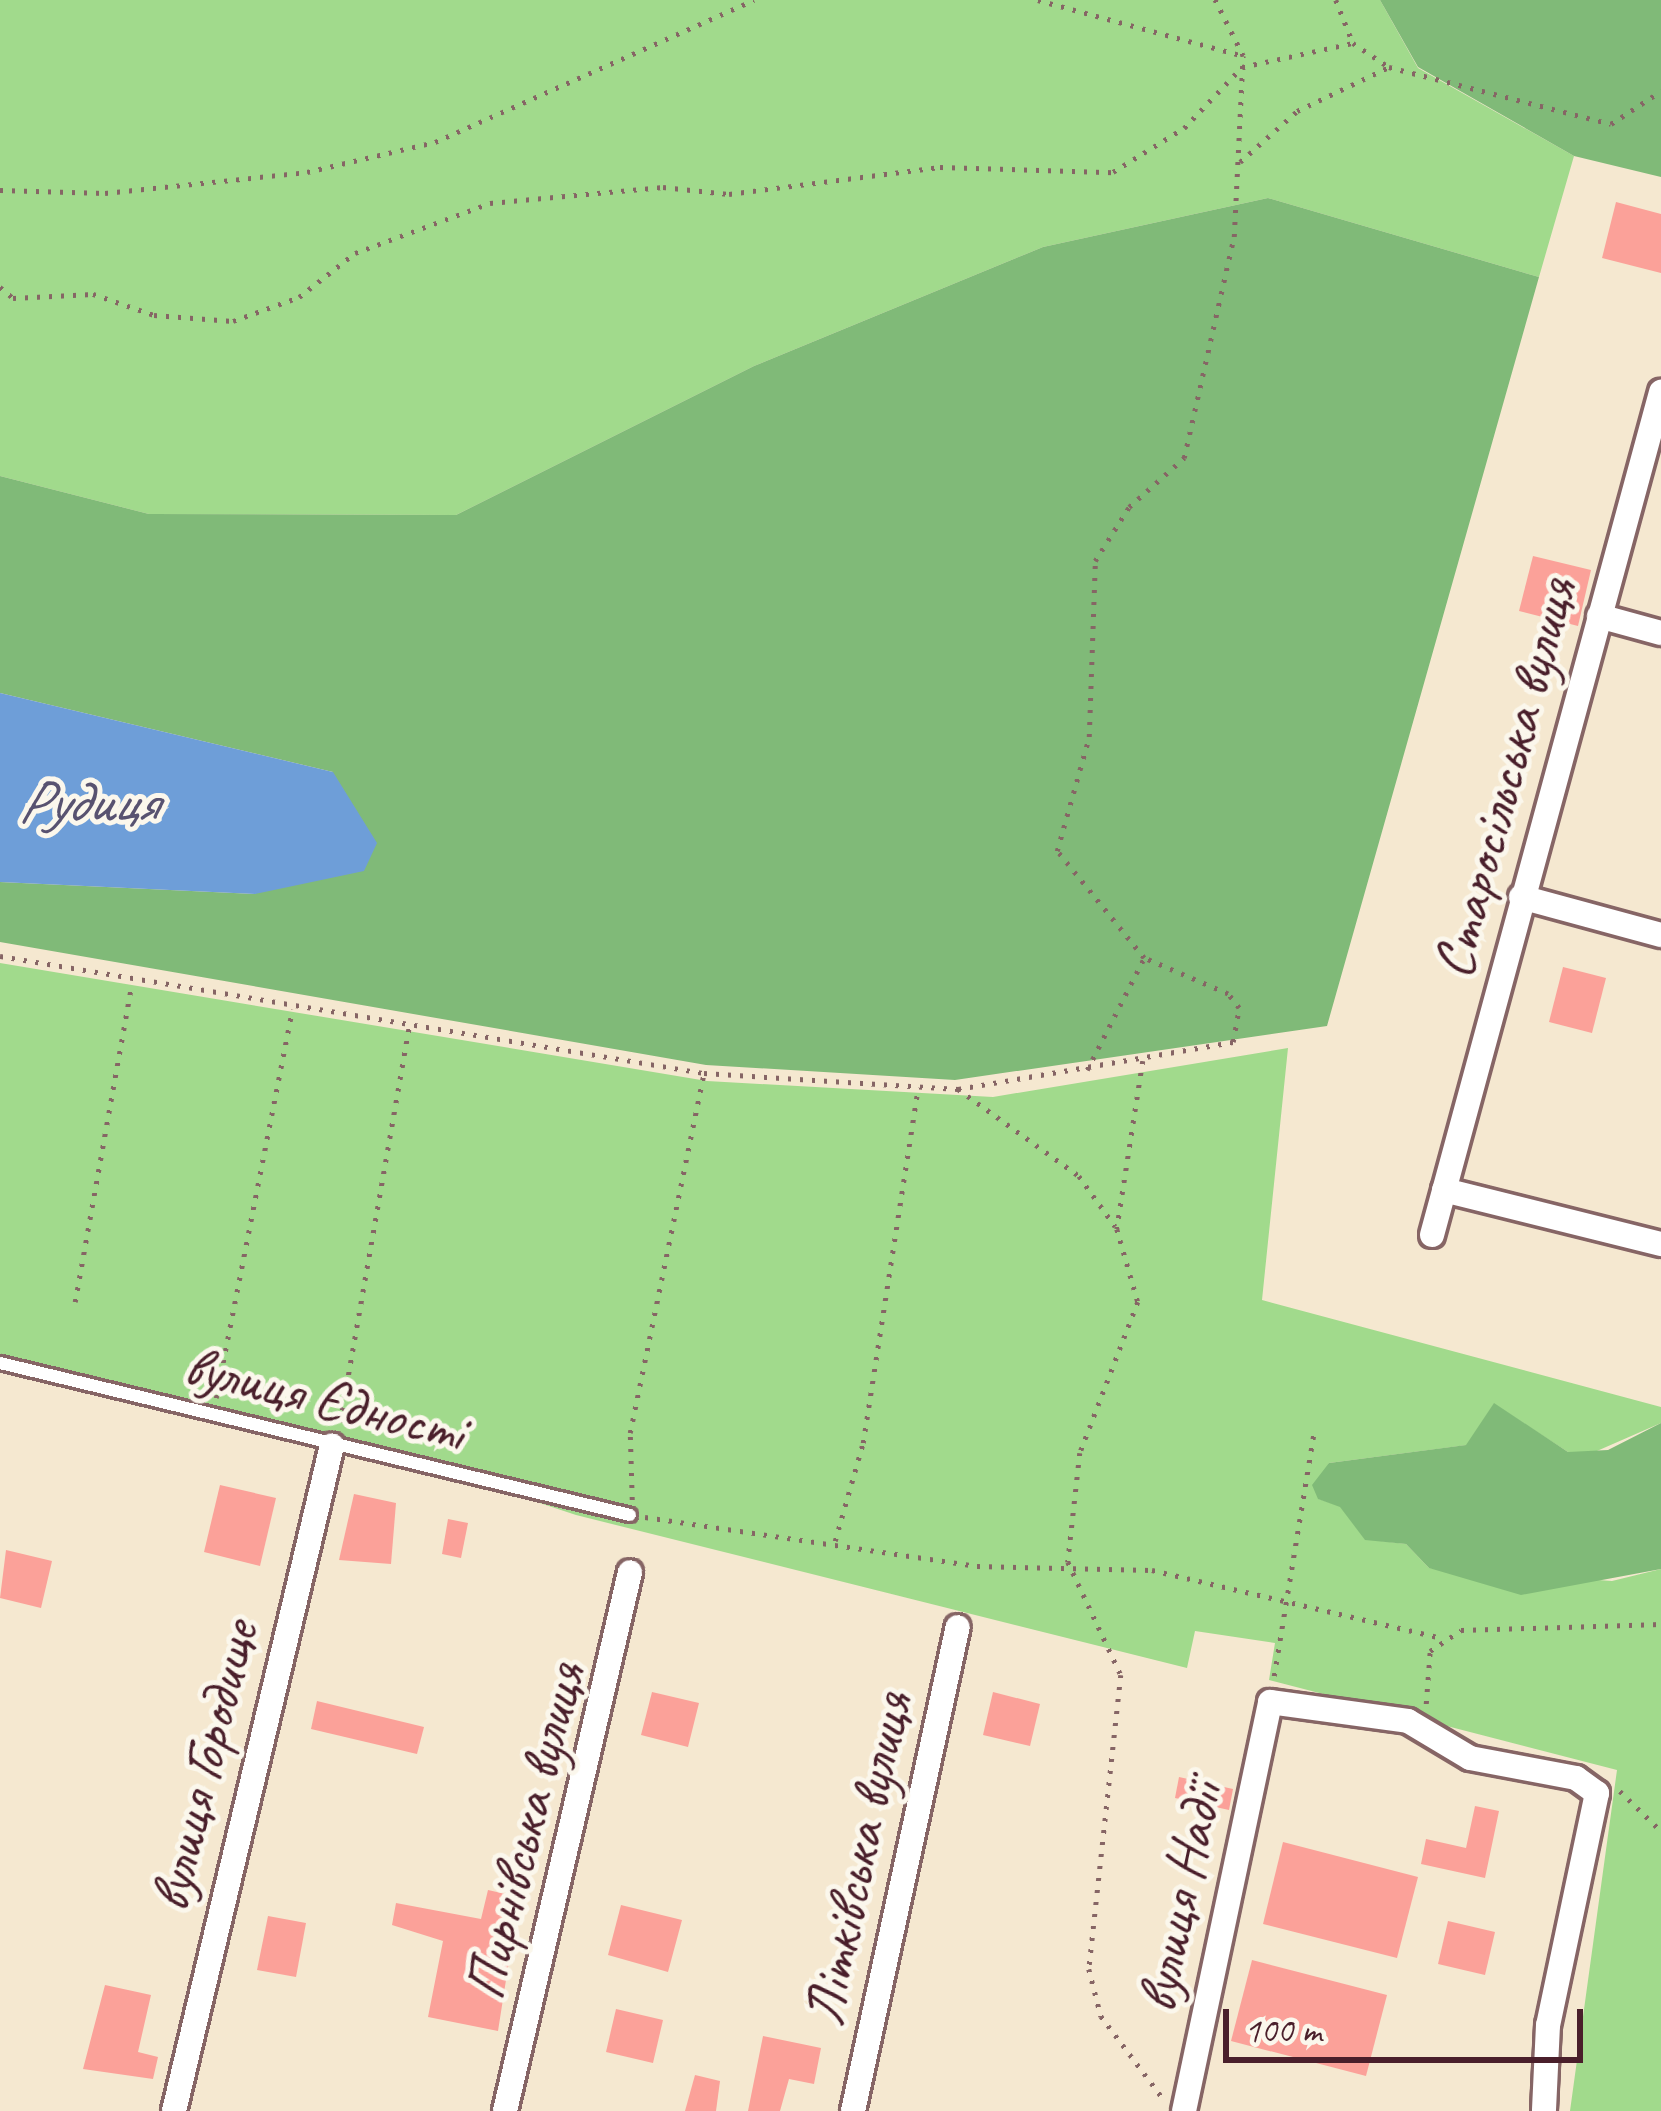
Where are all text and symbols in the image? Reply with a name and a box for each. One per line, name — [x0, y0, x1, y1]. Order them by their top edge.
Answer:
street label: Старосільська вулиця — [1419, 570, 1591, 986]
water label: Рудиця — [18, 765, 156, 837]
street label: вулиця Єдності — [178, 1331, 472, 1467]
street label: вулиця Городище — [135, 1614, 273, 1918]
street label: Пирнівська вулиця — [450, 1655, 600, 2007]
street label: Літківська вулиця — [789, 1685, 927, 2033]
street label: вулиця Надії — [1122, 1776, 1238, 2018]
scale bar — [1229, 1985, 1589, 2059]
text: 100 m — [1244, 2007, 1321, 2053]

